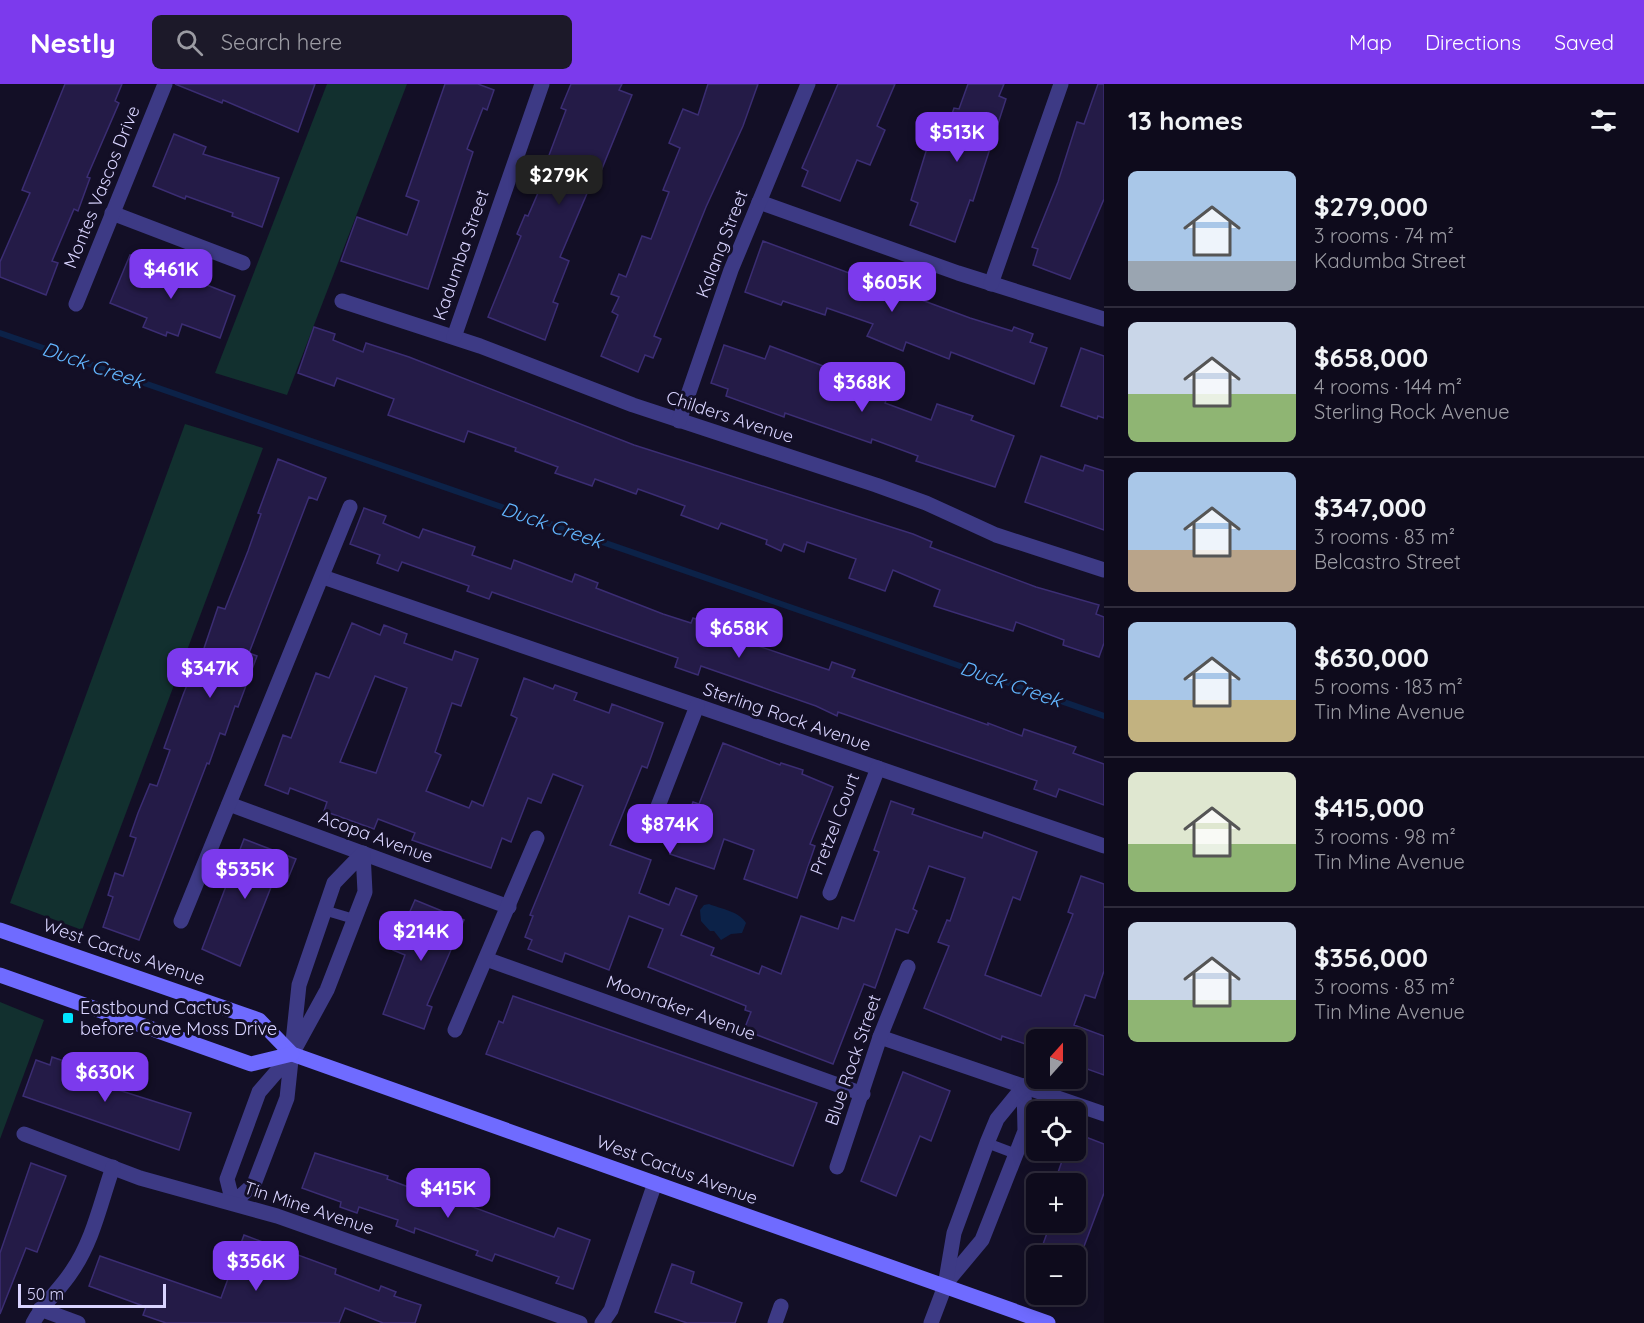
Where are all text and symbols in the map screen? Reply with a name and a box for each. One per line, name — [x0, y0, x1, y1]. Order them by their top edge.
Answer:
search box — [152, 15, 572, 69]
text: Nestly — [30, 25, 116, 60]
icon: search — [173, 26, 206, 59]
text: Search here — [221, 28, 342, 56]
text: Map — [1349, 29, 1392, 55]
text: Directions — [1425, 29, 1521, 55]
text: Saved — [1554, 29, 1614, 55]
street label: Montes Vascos Drive — [58, 102, 145, 272]
text: 13 homes — [1128, 104, 1243, 137]
icon: filters — [1587, 104, 1620, 137]
pin: $513K — [915, 112, 999, 163]
text: $513K — [929, 119, 985, 144]
pin: $279K — [517, 155, 601, 206]
text: $279K — [530, 162, 588, 187]
street label: Kadumba Street — [427, 186, 494, 323]
street label: Kalang Street — [690, 187, 753, 301]
text: $279,000 — [1314, 190, 1428, 223]
icon: home — [1176, 195, 1248, 267]
text: 3 rooms · 74 m² — [1314, 223, 1454, 248]
text: Kadumba Street — [1314, 248, 1466, 273]
pin: $461K — [129, 249, 213, 300]
text: $461K — [143, 256, 199, 281]
pin: $605K — [850, 262, 934, 313]
text: $605K — [862, 269, 922, 294]
water label: Duck Creek — [39, 335, 149, 394]
text: $658,000 — [1314, 341, 1428, 374]
icon: home — [1176, 346, 1248, 418]
pin: $368K — [820, 362, 904, 413]
text: $368K — [833, 369, 891, 394]
text: 4 rooms · 144 m² — [1314, 374, 1462, 399]
street label: Childers Avenue — [663, 385, 797, 448]
text: Sterling Rock Avenue — [1314, 399, 1510, 424]
text: $347,000 — [1314, 491, 1427, 524]
water label: Duck Creek — [498, 495, 608, 554]
icon: home — [1176, 496, 1248, 568]
text: 3 rooms · 83 m² — [1314, 524, 1455, 549]
text: Belcastro Street — [1314, 549, 1461, 574]
pin: $658K — [697, 608, 781, 659]
text: $658K — [710, 615, 768, 640]
text: $630,000 — [1314, 641, 1429, 674]
icon: home — [1176, 646, 1248, 718]
pin: $347K — [168, 648, 252, 699]
water label: Duck Creek — [957, 654, 1067, 713]
text: $347K — [181, 655, 239, 680]
text: 5 rooms · 183 m² — [1314, 674, 1463, 699]
street label: Sterling Rock Avenue — [700, 677, 874, 756]
text: Tin Mine Avenue — [1314, 699, 1465, 724]
street label: Pretzel Court — [805, 770, 864, 878]
text: $415,000 — [1314, 791, 1424, 824]
icon: home — [1176, 796, 1248, 868]
pin: $874K — [628, 804, 712, 855]
street label: Acopa Avenue — [316, 805, 437, 868]
text: $874K — [641, 811, 699, 836]
text: 3 rooms · 98 m² — [1314, 824, 1456, 849]
pin: $535K — [203, 849, 287, 900]
text: Tin Mine Avenue — [1314, 849, 1465, 874]
text: $535K — [216, 856, 274, 881]
pin: $214K — [379, 911, 463, 962]
street label: West Cactus Avenue — [40, 913, 208, 990]
text: $214K — [393, 918, 449, 943]
text: $356,000 — [1314, 941, 1428, 974]
icon: home — [1176, 946, 1248, 1018]
street label: Moonraker Avenue — [603, 970, 759, 1045]
text: 3 rooms · 83 m² — [1314, 974, 1455, 999]
street label: Blue Rock Street — [819, 991, 886, 1128]
place label: Eastbound Cactus before Cave Moss Drive — [80, 996, 277, 1040]
text: Tin Mine Avenue — [1314, 999, 1465, 1024]
marker: Eastbound Cactus before Cave Moss Drive — [61, 1011, 75, 1025]
north arrow — [1026, 1029, 1086, 1089]
map controls — [1026, 1029, 1086, 1305]
pin: $630K — [63, 1052, 147, 1103]
text: $630K — [75, 1059, 135, 1084]
button: locate — [1026, 1101, 1086, 1161]
street label: West Cactus Avenue — [593, 1130, 761, 1209]
pin: $415K — [406, 1168, 490, 1219]
button: + — [1026, 1173, 1086, 1233]
text: $415K — [420, 1175, 476, 1200]
street label: Tin Mine Avenue — [241, 1176, 377, 1239]
pin: $356K — [214, 1241, 298, 1292]
button: − — [1026, 1245, 1086, 1305]
text: $356K — [227, 1248, 285, 1273]
scale bar — [18, 1281, 166, 1308]
text: 50 m — [27, 1284, 64, 1304]

